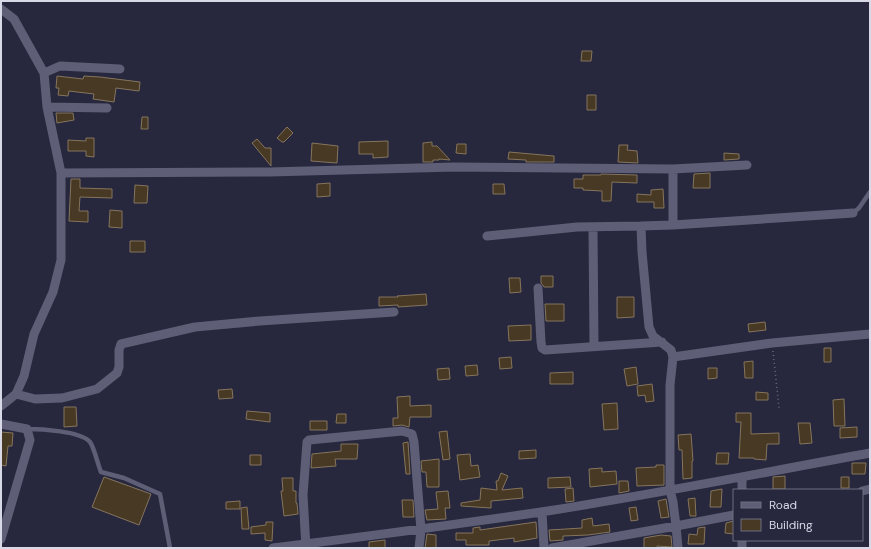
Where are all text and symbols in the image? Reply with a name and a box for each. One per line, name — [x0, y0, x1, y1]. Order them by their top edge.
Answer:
legend — [733, 489, 863, 541]
text: Road — [769, 497, 797, 513]
text: Building — [769, 517, 813, 533]

